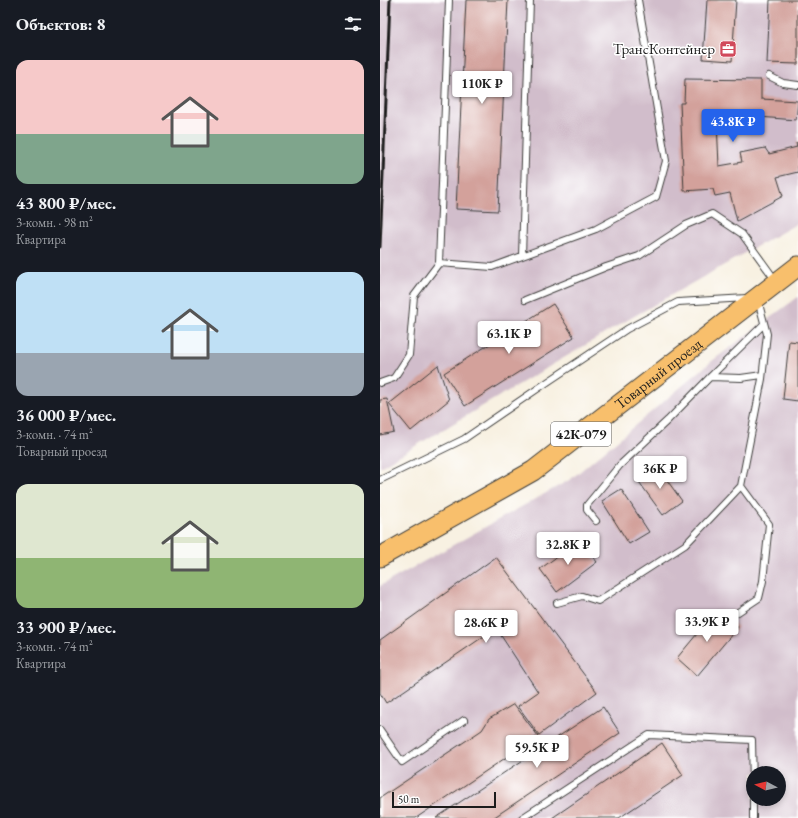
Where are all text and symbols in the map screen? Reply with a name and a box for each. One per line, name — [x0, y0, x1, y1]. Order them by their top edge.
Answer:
text: Объектов: 8 — [16, 13, 106, 35]
icon: filters — [342, 13, 364, 35]
place label: ТрансКонтейнер — [613, 39, 715, 58]
office icon: ТрансКонтейнер — [718, 39, 738, 59]
pin: 110K ₽ — [449, 71, 515, 105]
text: 110K ₽ — [461, 75, 503, 92]
icon: home — [154, 86, 226, 158]
pin: 43.8K ₽ — [696, 109, 770, 143]
text: 43.8K ₽ — [711, 113, 755, 130]
text: 43 800 ₽/мес. — [16, 192, 116, 214]
text: 3-комн. · 98 m² — [16, 214, 93, 231]
text: Квартира — [16, 231, 66, 248]
icon: home — [154, 298, 226, 370]
pin: 63.1K ₽ — [472, 321, 546, 355]
text: 63.1K ₽ — [487, 325, 531, 342]
street label: Товарный проезд — [611, 334, 706, 413]
text: 36 000 ₽/мес. — [16, 404, 116, 426]
road number: 42К-079 — [551, 422, 611, 446]
text: 3-комн. · 74 m² — [16, 426, 93, 443]
text: Товарный проезд — [16, 443, 107, 460]
pin: 36K ₽ — [632, 456, 688, 490]
text: 36K ₽ — [643, 460, 677, 477]
icon: home — [154, 510, 226, 582]
pin: 32.8K ₽ — [531, 532, 605, 566]
text: 32.8K ₽ — [546, 536, 590, 553]
pin: 33.9K ₽ — [670, 609, 744, 643]
pin: 28.6K ₽ — [449, 610, 523, 644]
text: 33.9K ₽ — [685, 613, 729, 630]
text: 28.6K ₽ — [464, 614, 508, 631]
text: 33 900 ₽/мес. — [16, 616, 116, 638]
text: 3-комн. · 74 m² — [16, 638, 93, 655]
text: Квартира — [16, 655, 66, 672]
pin: 59.5K ₽ — [500, 735, 574, 769]
text: 59.5K ₽ — [515, 739, 559, 756]
north arrow — [746, 766, 786, 806]
map controls — [746, 766, 786, 806]
scale bar — [392, 790, 496, 809]
text: 50 m — [398, 792, 419, 806]

